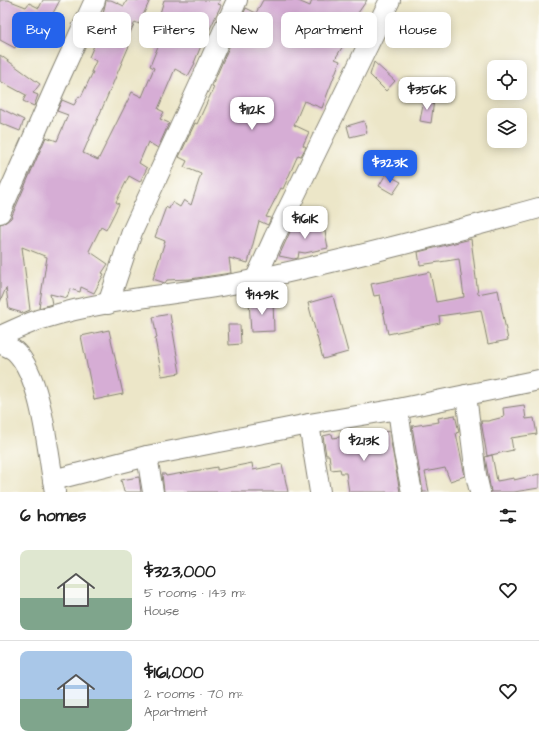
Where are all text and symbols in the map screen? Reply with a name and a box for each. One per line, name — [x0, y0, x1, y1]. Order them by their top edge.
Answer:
chip: Buy — [12, 12, 65, 48]
chip: Rent — [73, 12, 131, 48]
chip: Filters — [139, 12, 209, 48]
chip: New — [217, 12, 273, 48]
chip: Apartment — [281, 12, 377, 48]
chip: House — [385, 12, 451, 48]
map controls — [487, 60, 527, 148]
button: locate — [487, 60, 527, 100]
pin: $356K — [399, 77, 455, 111]
text: $356K — [407, 81, 447, 99]
pin: $112K — [224, 97, 280, 131]
text: $112K — [239, 101, 265, 119]
button: layers — [487, 108, 527, 148]
pin: $323K — [362, 150, 418, 184]
text: $323K — [372, 154, 408, 172]
pin: $161K — [277, 206, 333, 240]
text: $161K — [292, 210, 318, 228]
pin: $149K — [234, 282, 290, 316]
text: $149K — [245, 286, 279, 304]
pin: $213K — [336, 428, 392, 462]
text: $213K — [349, 432, 379, 450]
text: 6 homes — [20, 504, 86, 528]
icon: filters — [497, 505, 519, 527]
text: $323,000 — [144, 560, 216, 584]
icon: home — [52, 566, 100, 614]
icon: heart — [497, 579, 519, 601]
text: 5 rooms · 143 m² — [144, 584, 246, 602]
text: House — [144, 602, 179, 620]
text: $161,000 — [144, 661, 204, 685]
icon: home — [52, 667, 100, 715]
icon: heart — [497, 680, 519, 702]
text: 2 rooms · 70 m² — [144, 685, 244, 703]
text: Apartment — [144, 703, 208, 721]

